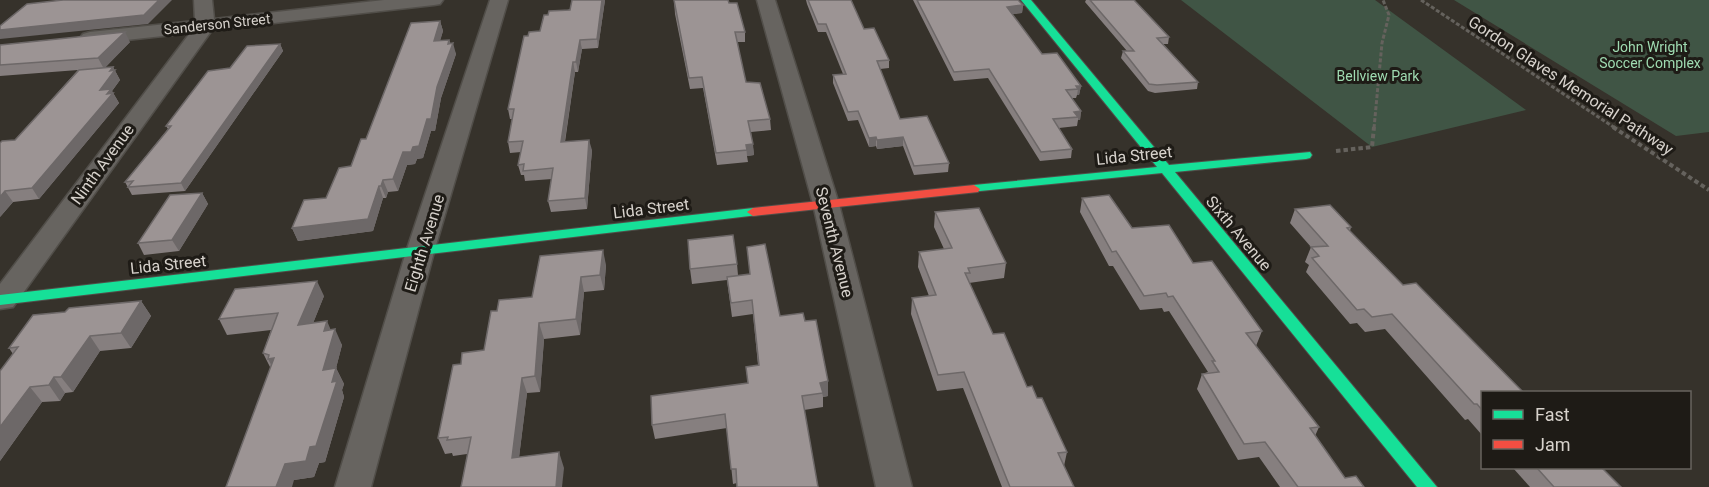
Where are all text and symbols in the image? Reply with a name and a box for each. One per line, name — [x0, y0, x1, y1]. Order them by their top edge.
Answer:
street label: Sanderson Street — [163, 10, 271, 38]
street label: Gordon Glaves Memorial Pathway — [1465, 12, 1677, 159]
park label: John Wright Soccer Complex — [1599, 39, 1701, 71]
park label: Bellview Park — [1337, 68, 1420, 84]
street label: Ninth Avenue — [67, 120, 138, 208]
street label: Lida Street — [1095, 142, 1173, 169]
street label: Seventh Avenue — [812, 185, 857, 299]
street label: Eighth Avenue — [401, 192, 448, 294]
street label: Sixth Avenue — [1202, 192, 1275, 275]
street label: Lida Street — [612, 194, 690, 223]
street label: Lida Street — [129, 251, 207, 278]
legend — [1481, 391, 1691, 469]
text: Fast — [1535, 404, 1570, 425]
text: Jam — [1535, 434, 1571, 455]

